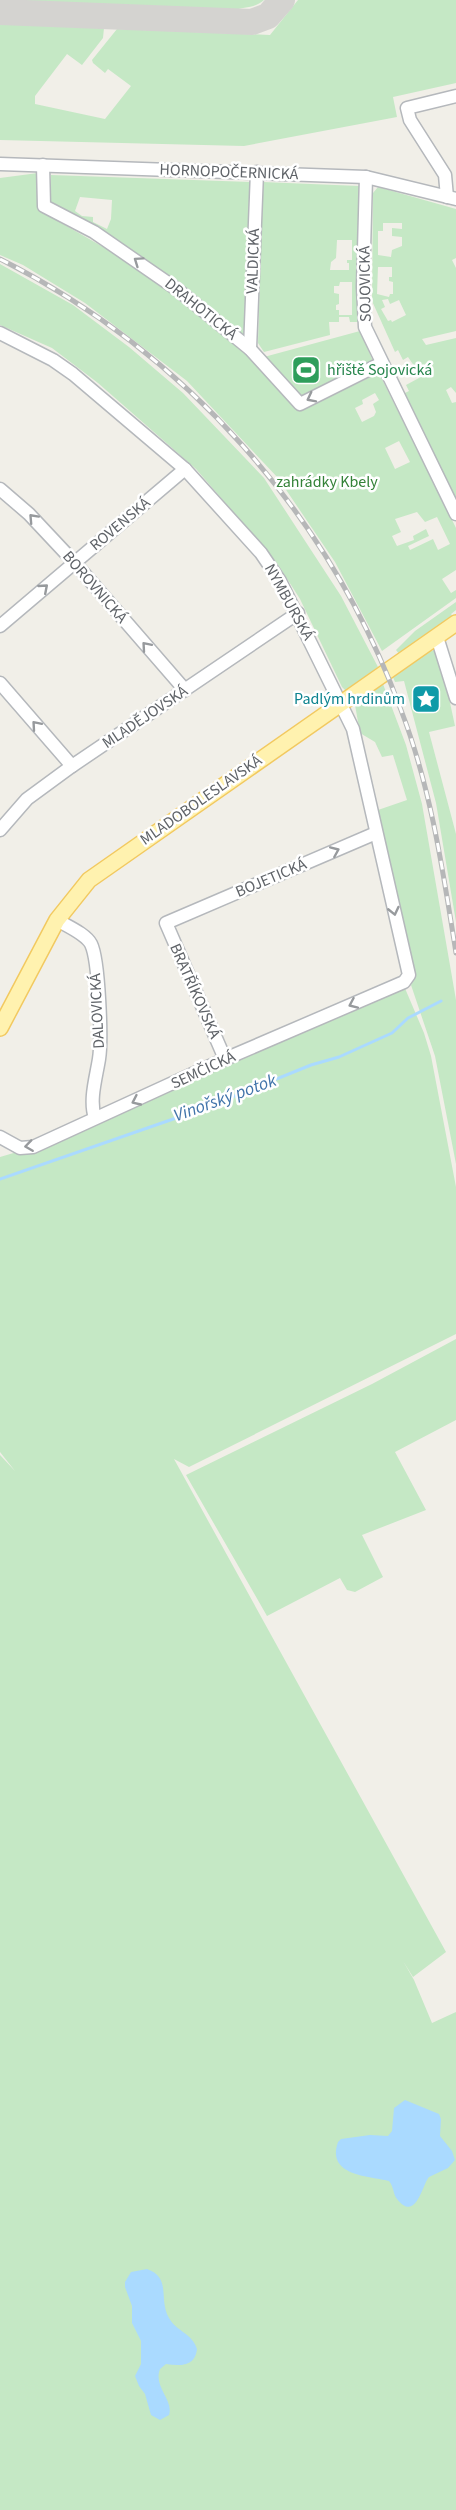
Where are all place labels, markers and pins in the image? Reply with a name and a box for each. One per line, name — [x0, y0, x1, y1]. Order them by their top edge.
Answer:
sports icon: hřiště Sojovická — [290, 354, 322, 386]
place label: hřiště Sojovická — [327, 359, 432, 381]
place icon: Padlým hrdinům — [410, 683, 442, 715]
place label: Padlým hrdinům — [294, 688, 405, 710]

